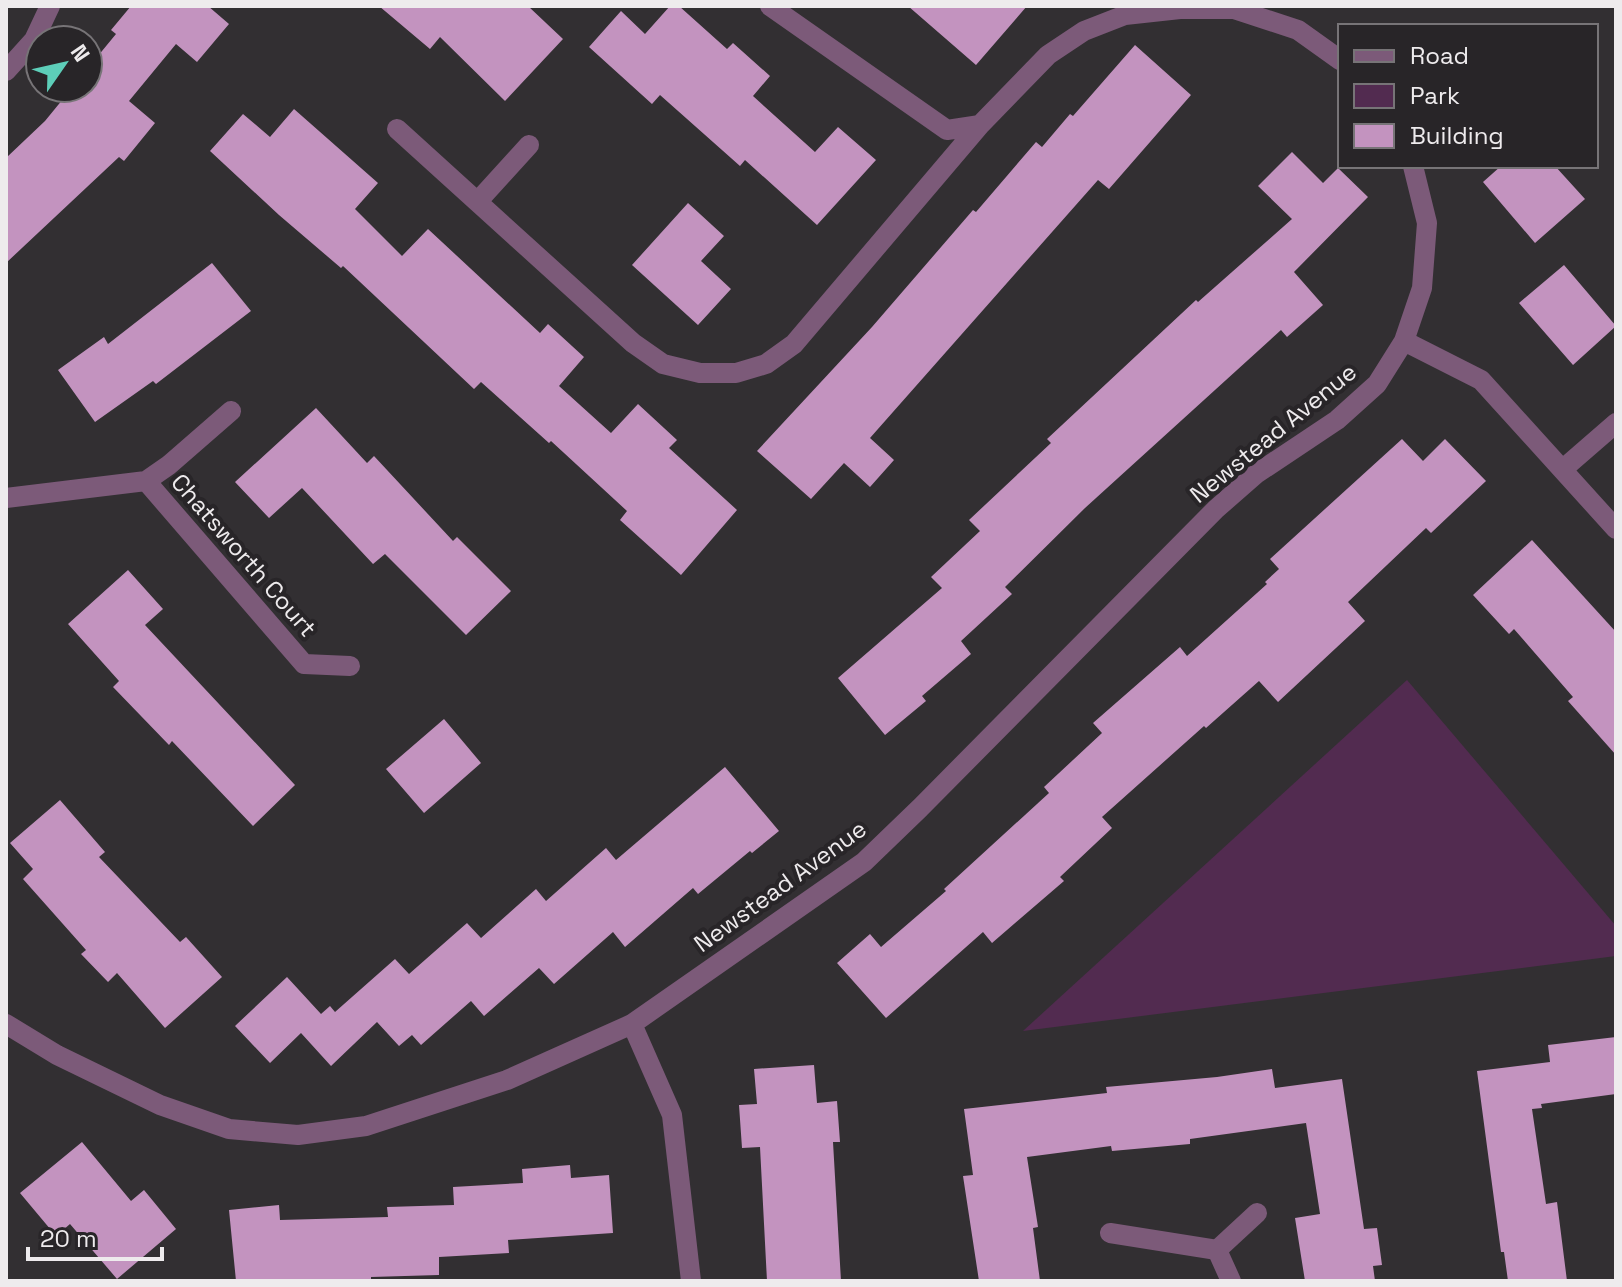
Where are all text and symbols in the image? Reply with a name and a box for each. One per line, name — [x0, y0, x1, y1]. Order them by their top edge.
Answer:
north arrow — [24, 24, 104, 104]
legend — [1338, 24, 1598, 168]
text: N — [65, 39, 96, 67]
text: Road — [1410, 40, 1469, 71]
text: Park — [1410, 80, 1460, 111]
text: Building — [1410, 120, 1504, 151]
street label: Newstead Avenue — [1183, 356, 1363, 510]
street label: Chatsworth Court — [165, 467, 323, 643]
street label: Newstead Avenue — [688, 813, 872, 959]
scale bar — [28, 1211, 162, 1261]
text: 20 m — [40, 1223, 97, 1254]

